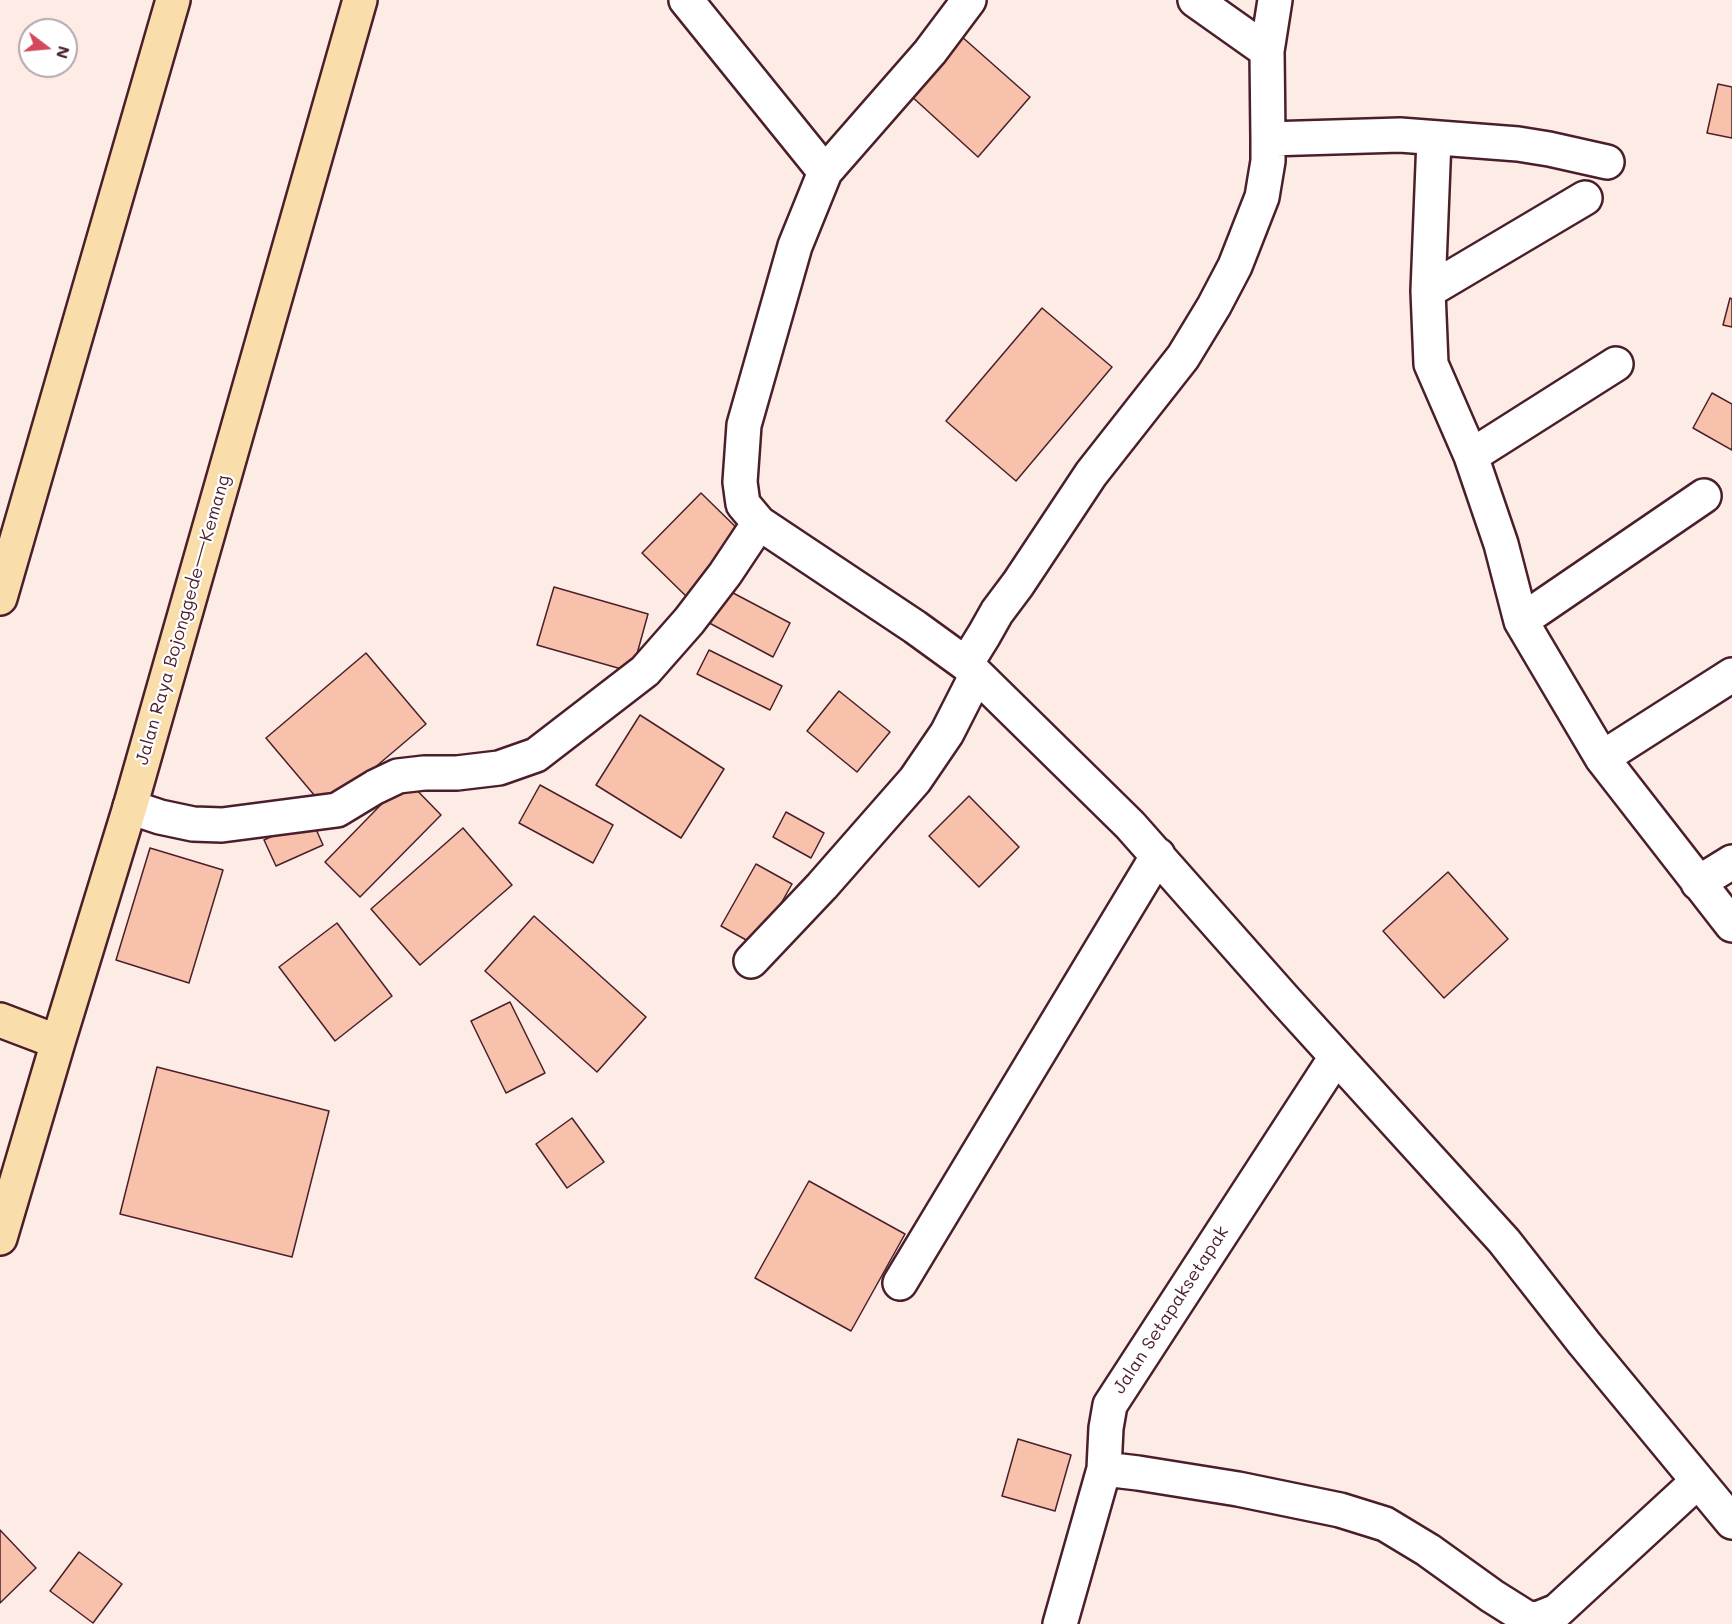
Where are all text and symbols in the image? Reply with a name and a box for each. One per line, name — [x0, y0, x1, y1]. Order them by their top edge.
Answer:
north arrow — [18, 18, 78, 78]
text: N — [52, 44, 76, 61]
street label: Jalan Raya Bojonggede—Kemang — [131, 473, 235, 767]
street label: Jalan Setapaksetapak — [1109, 1222, 1233, 1398]

